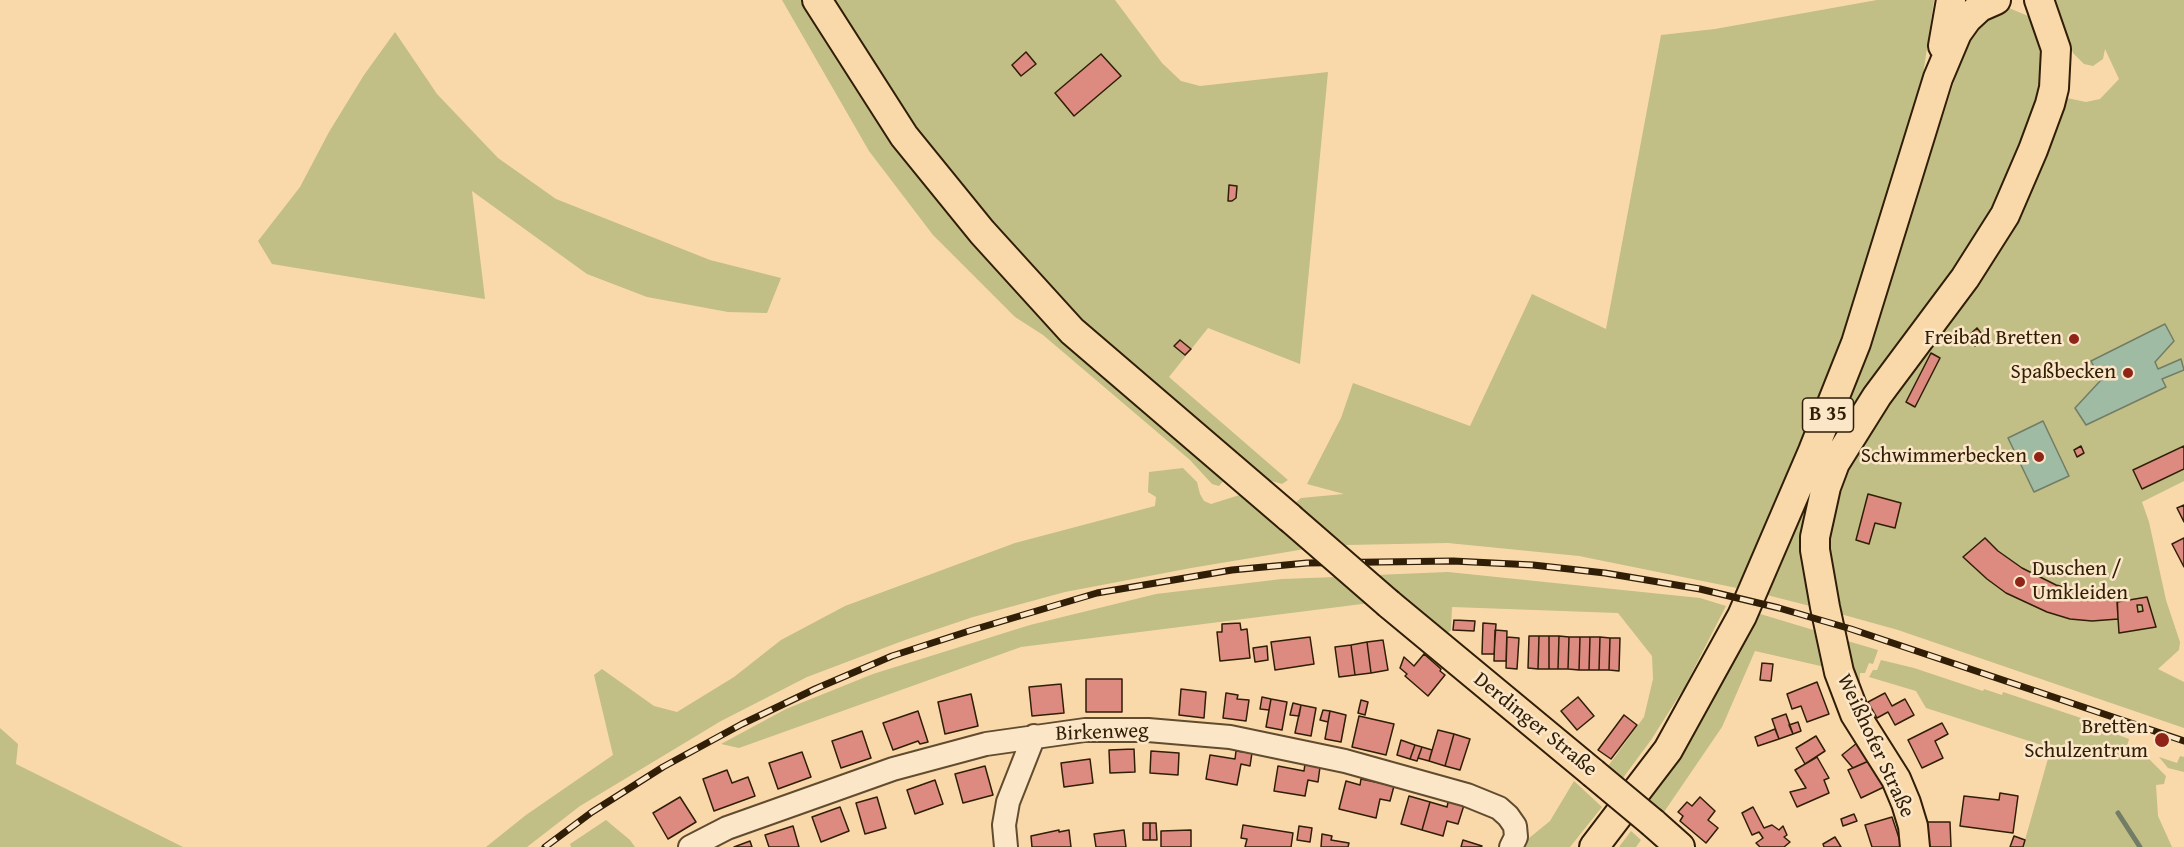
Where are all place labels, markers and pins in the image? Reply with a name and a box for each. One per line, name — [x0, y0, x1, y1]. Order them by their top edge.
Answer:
place label: Freibad Bretten — [1924, 326, 2062, 352]
marker: Freibad Bretten — [2067, 332, 2081, 346]
place label: Spaßbecken — [2011, 360, 2116, 386]
marker: Spaßbecken — [2121, 366, 2135, 380]
place label: Schwimmerbecken — [1861, 444, 2027, 470]
marker: Schwimmerbecken — [2032, 450, 2046, 464]
place label: Duschen / Umkleiden — [2032, 557, 2128, 607]
marker: Duschen / Umkleiden — [2013, 575, 2027, 589]
place label: Bretten Schulzentrum — [2024, 715, 2148, 765]
marker: Bretten Schulzentrum — [2153, 731, 2171, 749]

